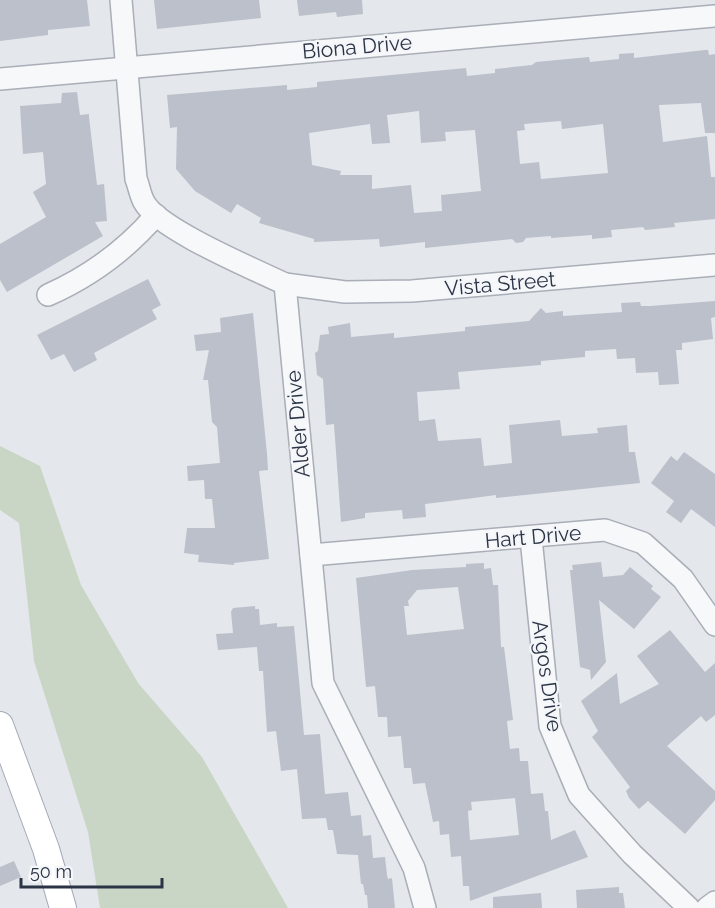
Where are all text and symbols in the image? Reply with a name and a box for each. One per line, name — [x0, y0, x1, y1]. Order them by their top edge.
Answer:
street label: Biona Drive — [301, 29, 413, 64]
street label: Vista Street — [444, 266, 556, 301]
street label: Alder Drive — [280, 369, 315, 479]
street label: Hart Drive — [484, 520, 582, 553]
street label: Argos Drive — [527, 619, 568, 733]
scale bar — [21, 851, 162, 889]
text: 50 m — [30, 861, 72, 882]

